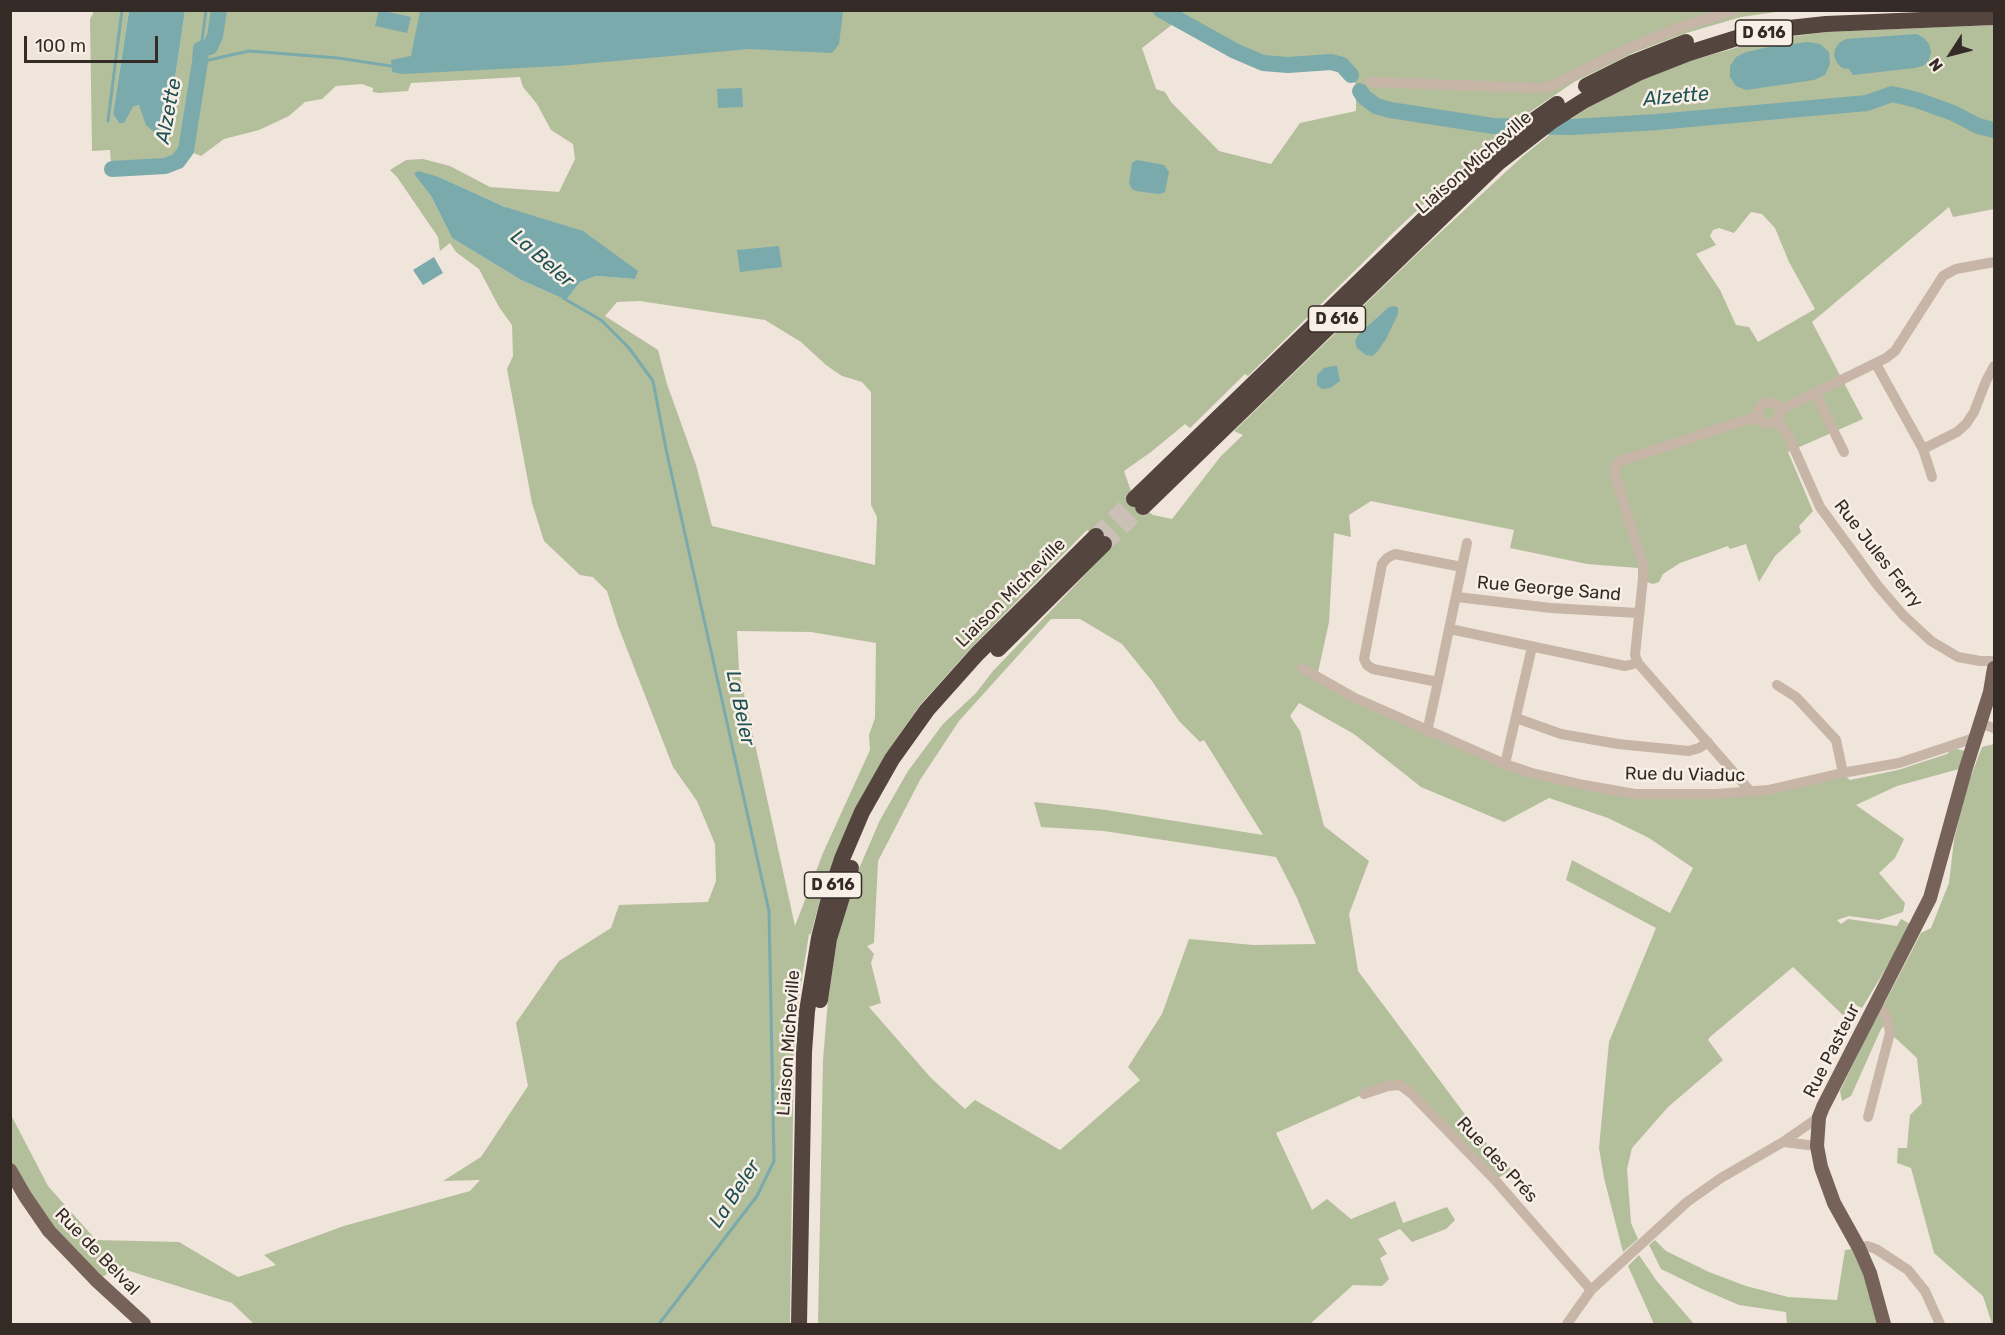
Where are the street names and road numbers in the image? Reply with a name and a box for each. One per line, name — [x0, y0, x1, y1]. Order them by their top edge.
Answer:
road number: D 616 — [1736, 20, 1792, 46]
street label: Liaison Micheville — [1412, 107, 1536, 219]
road number: D 616 — [1308, 306, 1366, 332]
street label: Rue Jules Ferry — [1829, 496, 1927, 612]
street label: Liaison Micheville — [952, 534, 1070, 652]
street label: Rue George Sand — [1476, 572, 1622, 606]
street label: Rue du Viaduc — [1625, 763, 1745, 787]
road number: D 616 — [804, 872, 862, 898]
street label: Liaison Micheville — [773, 969, 805, 1117]
street label: Rue Pasteur — [1799, 1000, 1865, 1102]
street label: Rue des Prés — [1452, 1113, 1542, 1207]
street label: Rue de Belval — [50, 1204, 144, 1300]

